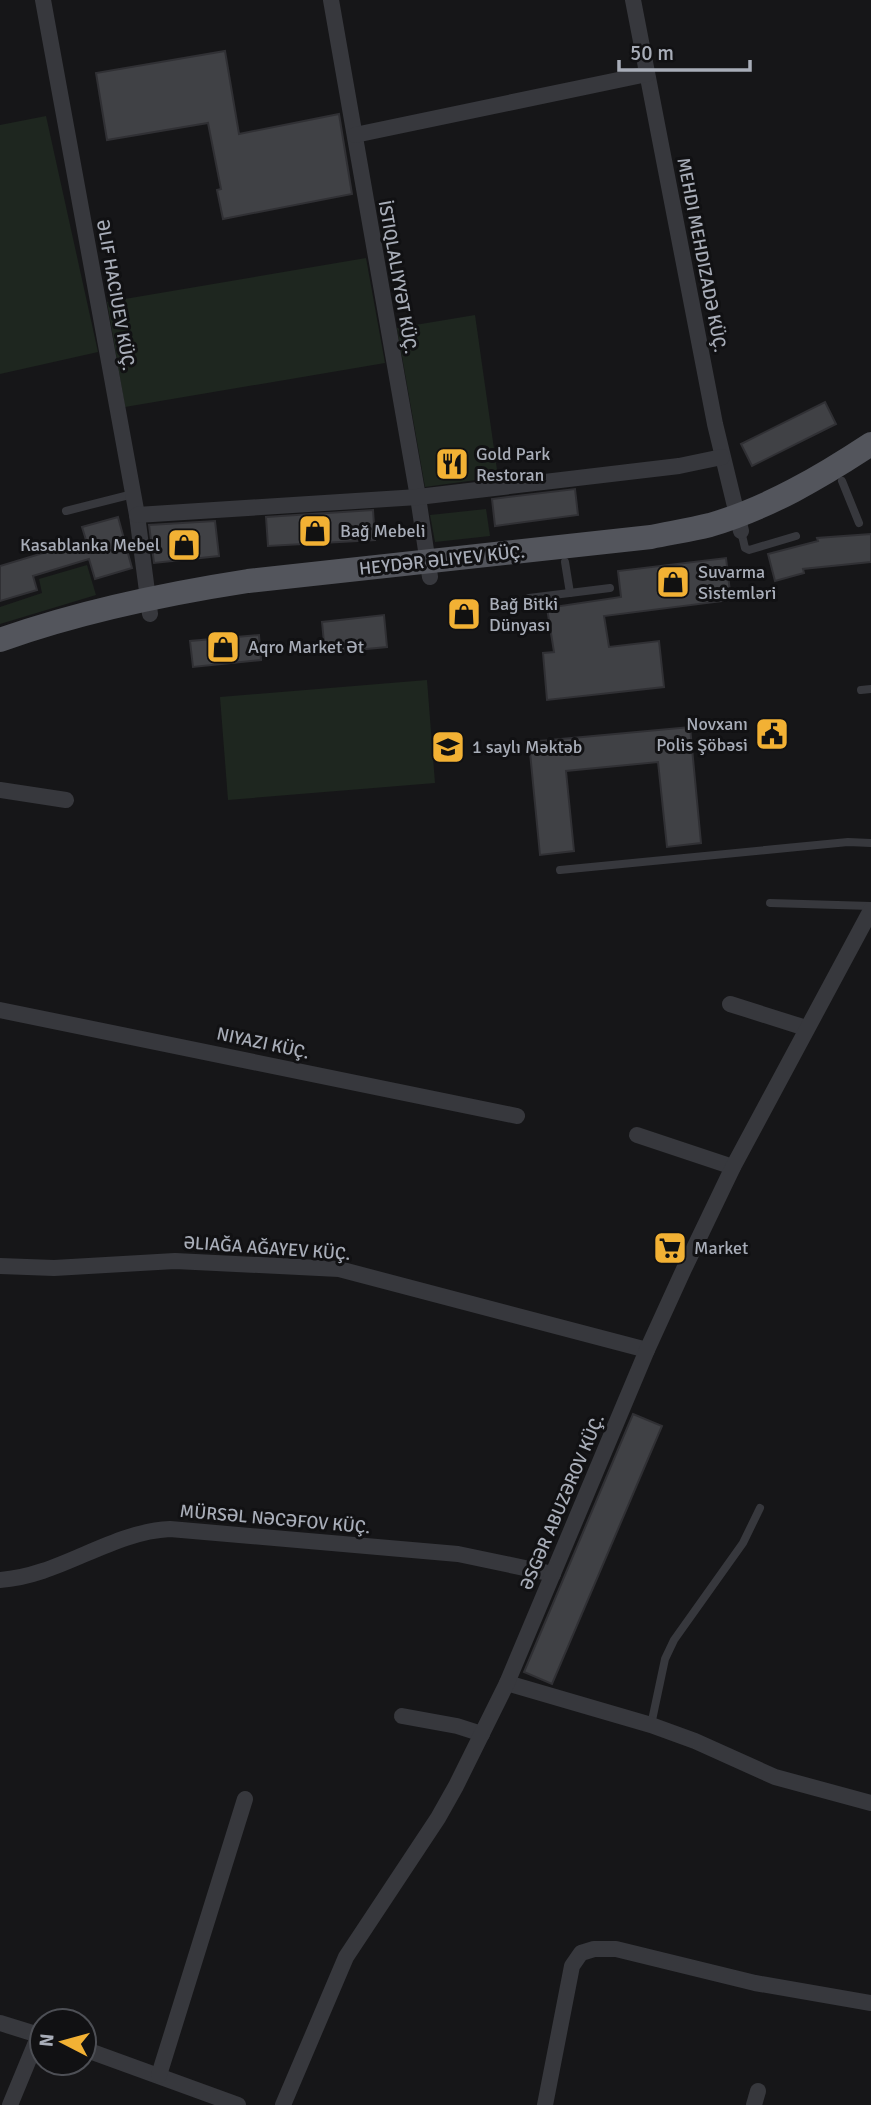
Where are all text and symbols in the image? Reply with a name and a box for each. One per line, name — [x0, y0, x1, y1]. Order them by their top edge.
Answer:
scale bar — [619, 28, 750, 72]
text: 50 m — [630, 40, 674, 66]
street label: MEHDI MEHDIZADƏ KÜÇ. — [672, 156, 732, 354]
street label: İSTIQLALIYYƏT KÜÇ. — [374, 199, 422, 355]
street label: ƏLIF HACIUEV KÜÇ. — [92, 218, 140, 372]
place label: Gold Park Restoran — [476, 443, 550, 486]
restaurant icon: Gold Park Restoran — [433, 445, 471, 483]
shop icon: Bağ Mebeli — [296, 512, 334, 550]
place label: Bağ Mebeli — [340, 520, 426, 542]
shop icon: Kasablanka Mebel — [165, 526, 203, 564]
place label: Kasablanka Mebel — [20, 534, 160, 556]
street label: HEYDƏR ƏLIYEV KÜÇ. — [358, 540, 526, 580]
place label: Suvarma Sistemləri — [698, 561, 776, 604]
shop icon: Suvarma Sistemləri — [654, 563, 692, 601]
place label: Bağ Bitki Dünyası — [489, 593, 558, 636]
shop icon: Bağ Bitki Dünyası — [445, 595, 483, 633]
shop icon: Aqro Market Ət — [204, 628, 242, 666]
place label: Aqro Market Ət — [248, 636, 364, 658]
place label: Novxanı Polis Şöbəsi — [656, 713, 748, 756]
public building icon: Novxanı Polis Şöbəsi — [753, 715, 791, 753]
school or university icon: 1 saylı Məktəb — [429, 728, 467, 766]
place label: 1 saylı Məktəb — [472, 736, 582, 758]
street label: NIYAZI KÜÇ. — [215, 1022, 311, 1064]
supermarket icon: Market — [651, 1229, 689, 1267]
street label: ƏLIAĞA AĞAYEV KÜÇ. — [183, 1231, 351, 1265]
place label: Market — [694, 1237, 748, 1259]
street label: ƏSGƏR ABUZƏROV KÜÇ. — [515, 1411, 609, 1593]
street label: MÜRSƏL NƏCƏFOV KÜÇ. — [179, 1500, 371, 1538]
north arrow — [28, 2007, 98, 2077]
text: N — [34, 2033, 60, 2048]

